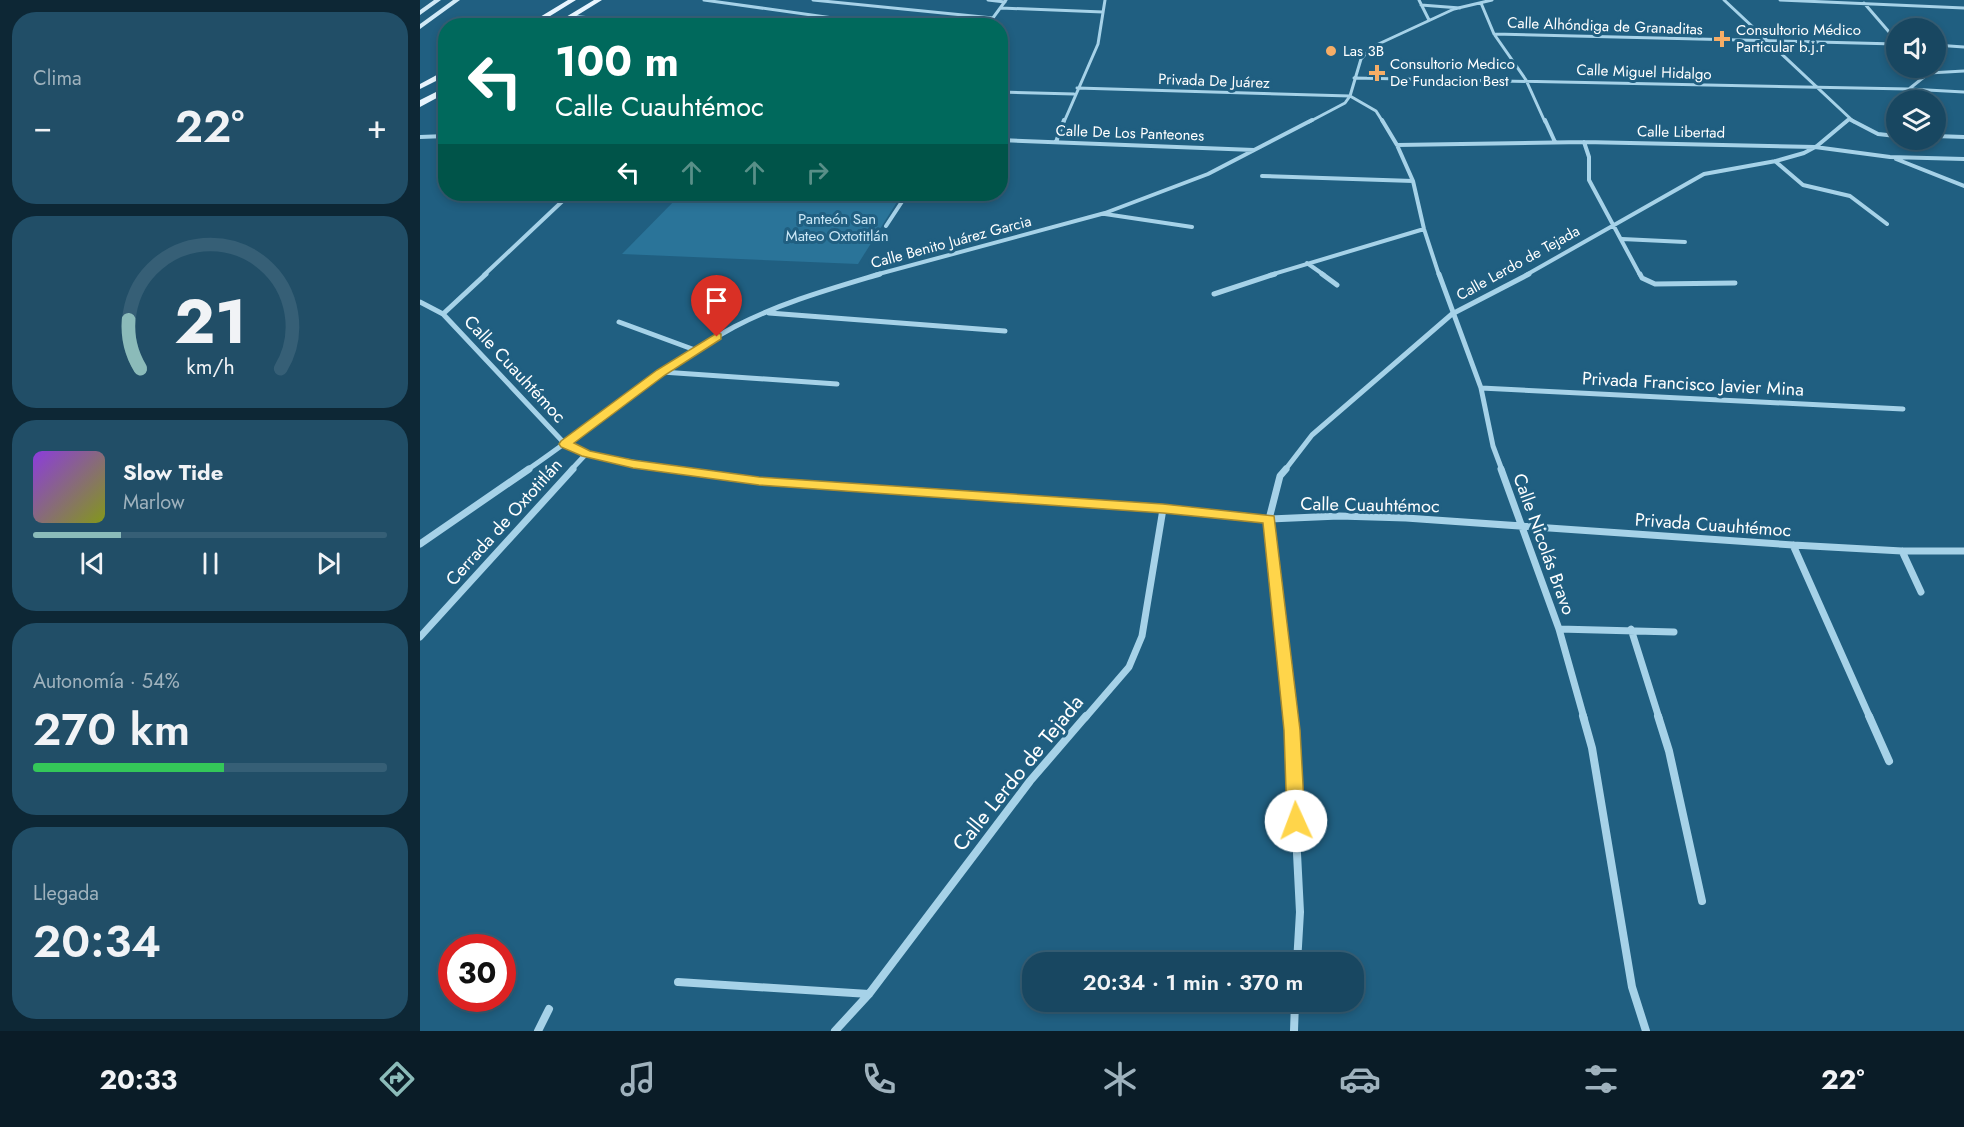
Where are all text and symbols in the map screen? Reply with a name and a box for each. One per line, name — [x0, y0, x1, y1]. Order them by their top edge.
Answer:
street label: Calle Alhóndiga de Granaditas — [1507, 12, 1703, 40]
map controls — [1886, 18, 1946, 150]
button: sound — [1886, 18, 1946, 78]
place label: Consultorio Médico Particular b.j.r — [1736, 19, 1861, 58]
marker: Consultorio Médico Particular b.j.r — [1713, 30, 1731, 48]
text: 100 m — [555, 31, 679, 92]
place label: Las 3B — [1343, 40, 1384, 62]
icon: left — [456, 42, 534, 120]
marker: Las 3B — [1324, 44, 1338, 58]
place label: Consultorio Medico De Fundacion Best — [1390, 53, 1515, 92]
street label: Calle Miguel Hidalgo — [1576, 59, 1712, 85]
text: Clima — [33, 64, 82, 93]
marker: Consultorio Medico De Fundacion Best — [1368, 64, 1386, 82]
street label: Privada De Juárez — [1158, 68, 1270, 94]
text: Calle Cuauhtémoc — [555, 87, 764, 126]
button: layers — [1886, 90, 1946, 150]
text: 22° — [175, 94, 244, 159]
text: − — [33, 103, 52, 150]
text: + — [367, 103, 387, 150]
street label: Calle De Los Panteones — [1055, 119, 1205, 147]
street label: Calle Libertad — [1637, 120, 1725, 144]
icon: left — [612, 156, 645, 189]
icon: ahead — [675, 156, 708, 189]
icon: ahead — [738, 156, 771, 189]
icon: right — [801, 156, 834, 189]
park label: Panteón San Mateo Oxtotitlán — [785, 208, 889, 247]
street label: Calle Benito Juárez Garcia — [868, 210, 1034, 274]
street label: Calle Lerdo de Tejada — [1452, 220, 1584, 306]
pin — [691, 275, 742, 337]
text: 21 — [174, 276, 246, 366]
icon: arrive — [700, 284, 733, 317]
street label: Calle Cuauhtémoc — [458, 309, 572, 429]
text: km/h — [186, 351, 234, 382]
street label: Privada Francisco Javier Mina — [1581, 365, 1805, 403]
street label: Cerrada de Oxtotitlán — [440, 453, 568, 591]
text: Slow Tide — [123, 456, 223, 488]
street label: Calle Nicolás Bravo — [1506, 470, 1582, 619]
text: Marlow — [123, 488, 185, 517]
street label: Calle Cuauhtémoc — [1300, 491, 1440, 519]
street label: Privada Cuauhtémoc — [1634, 507, 1792, 543]
icon: previous — [76, 547, 109, 580]
icon: pause — [194, 547, 227, 580]
icon: next — [312, 547, 345, 580]
text: Autonomía · 54% — [33, 667, 180, 696]
street label: Calle Lerdo de Tejada — [945, 688, 1091, 858]
text: 270 km — [33, 697, 190, 762]
position arrow — [1264, 789, 1328, 853]
text: Llegada — [33, 879, 99, 908]
text: 20:34 — [33, 909, 161, 974]
speed limit sign: 30 — [438, 934, 516, 1012]
text: 20:34 · 1 min · 370 m — [1083, 966, 1303, 998]
icon: directions — [376, 1058, 418, 1100]
icon: music — [617, 1058, 659, 1100]
icon: phone — [858, 1058, 900, 1100]
icon: climate — [1099, 1058, 1141, 1100]
icon: car — [1339, 1058, 1381, 1100]
icon: filters — [1580, 1058, 1622, 1100]
text: 20:33 — [99, 1060, 177, 1099]
text: 22° — [1821, 1060, 1864, 1099]

